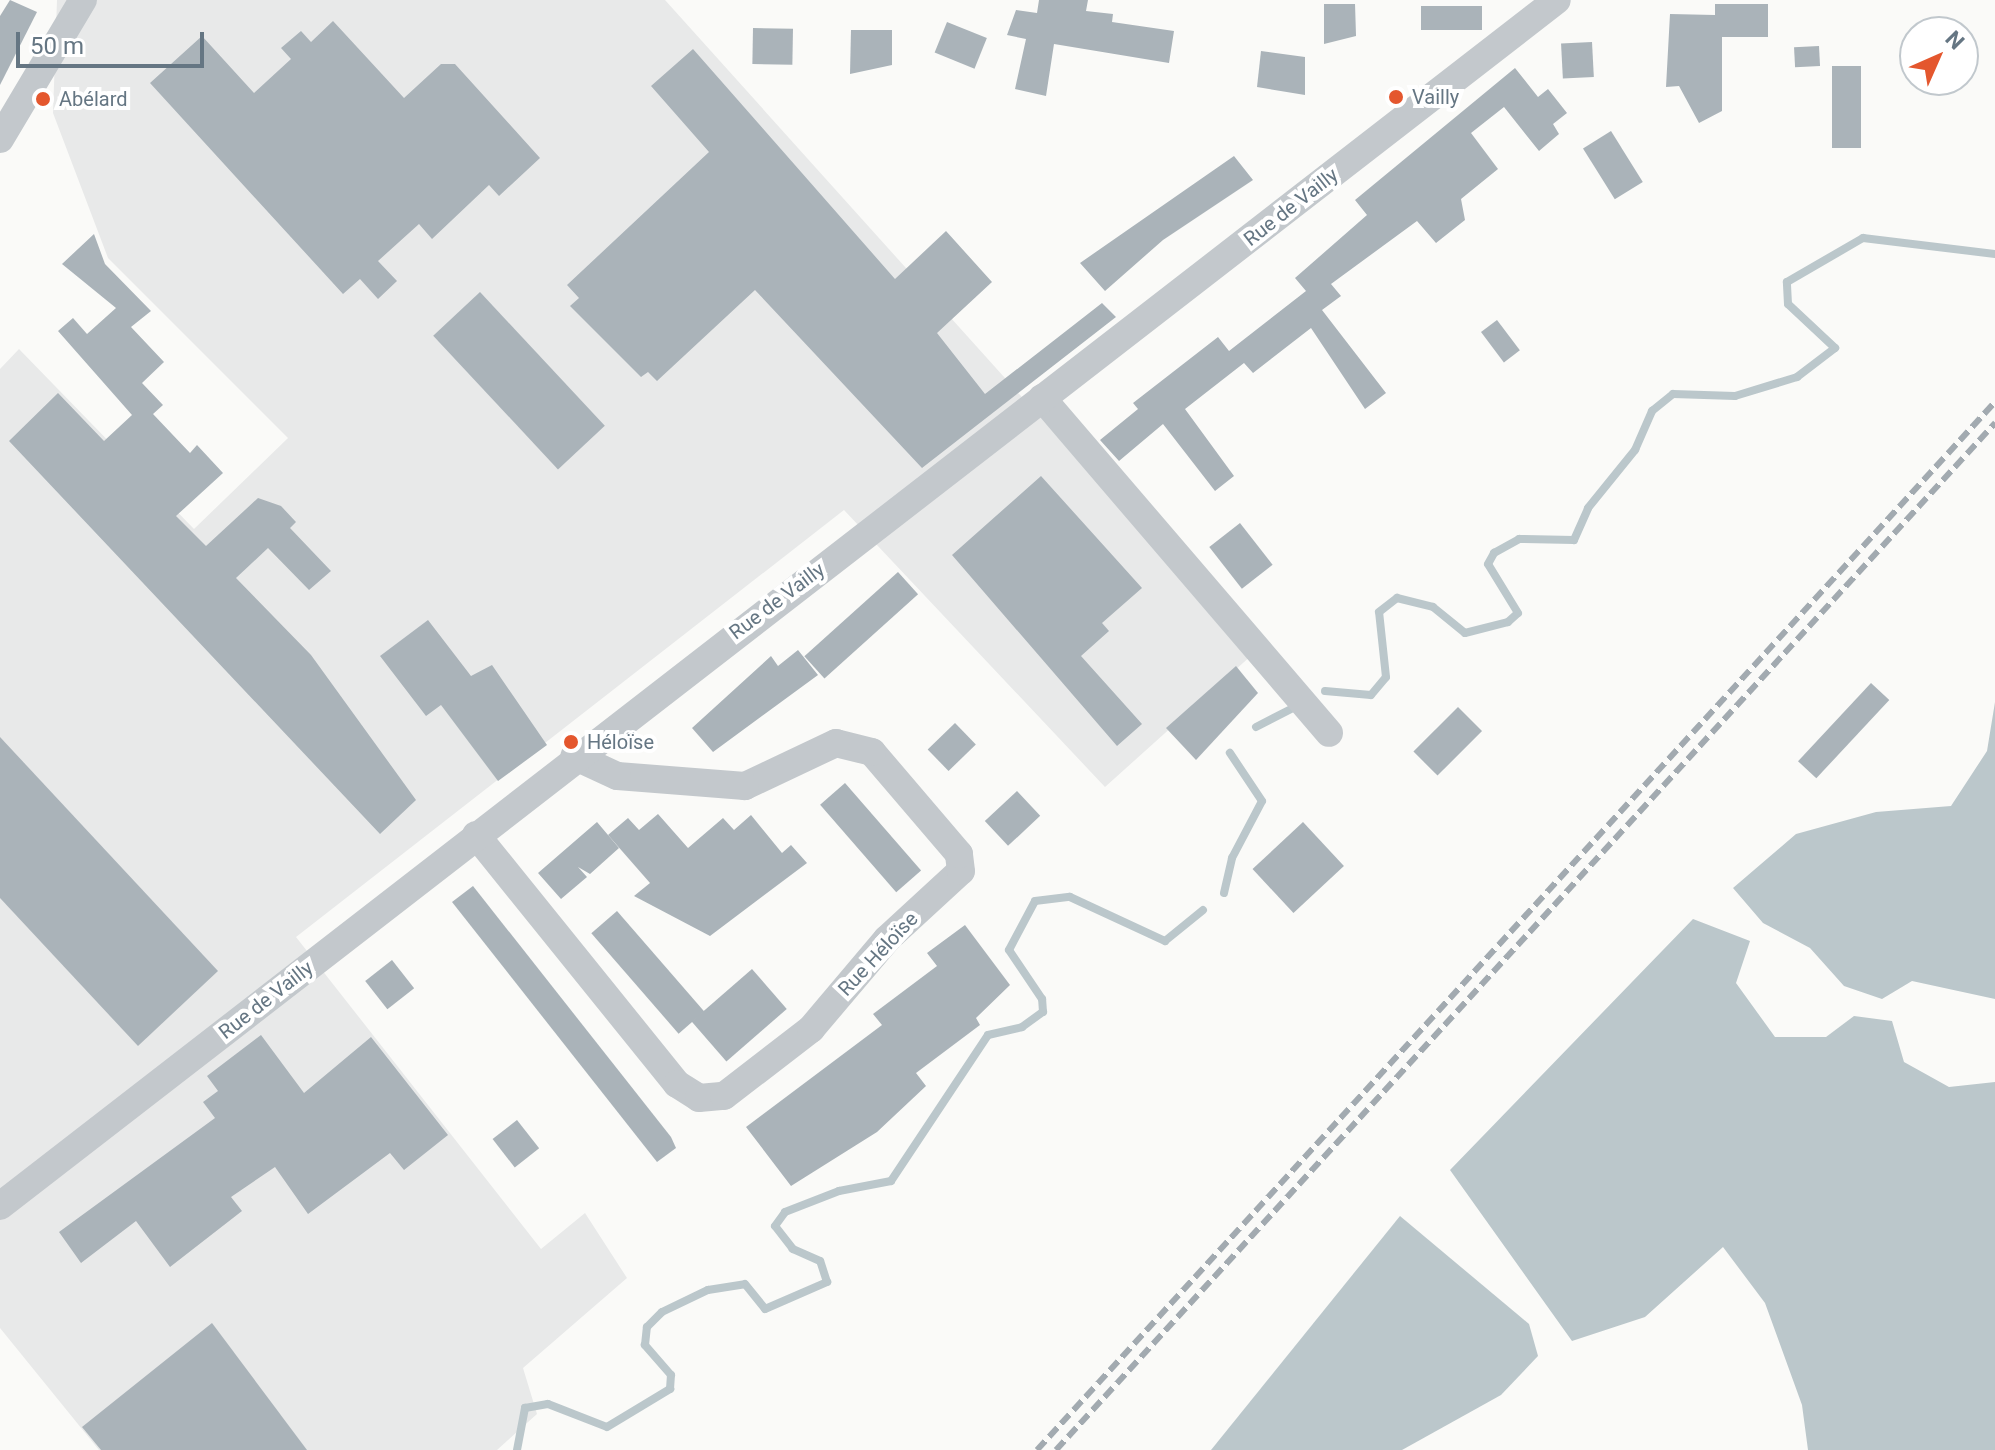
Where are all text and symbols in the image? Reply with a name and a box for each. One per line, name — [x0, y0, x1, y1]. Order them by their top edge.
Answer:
scale bar — [20, 16, 208, 66]
north arrow — [1899, 16, 1979, 96]
text: N — [1941, 26, 1969, 54]
text: 50 m — [30, 32, 84, 60]
place label: Vailly — [1412, 85, 1459, 109]
place label: Abélard — [59, 87, 127, 111]
marker: Vailly — [1387, 88, 1405, 106]
marker: Abélard — [34, 90, 52, 108]
street label: Rue de Vailly — [1239, 163, 1343, 251]
street label: Rue de Vailly — [725, 557, 829, 645]
place label: Héloïse — [587, 730, 654, 754]
marker: Héloïse — [562, 733, 580, 751]
street label: Rue Héloïse — [833, 907, 923, 1001]
street label: Rue de Vailly — [214, 956, 318, 1044]

